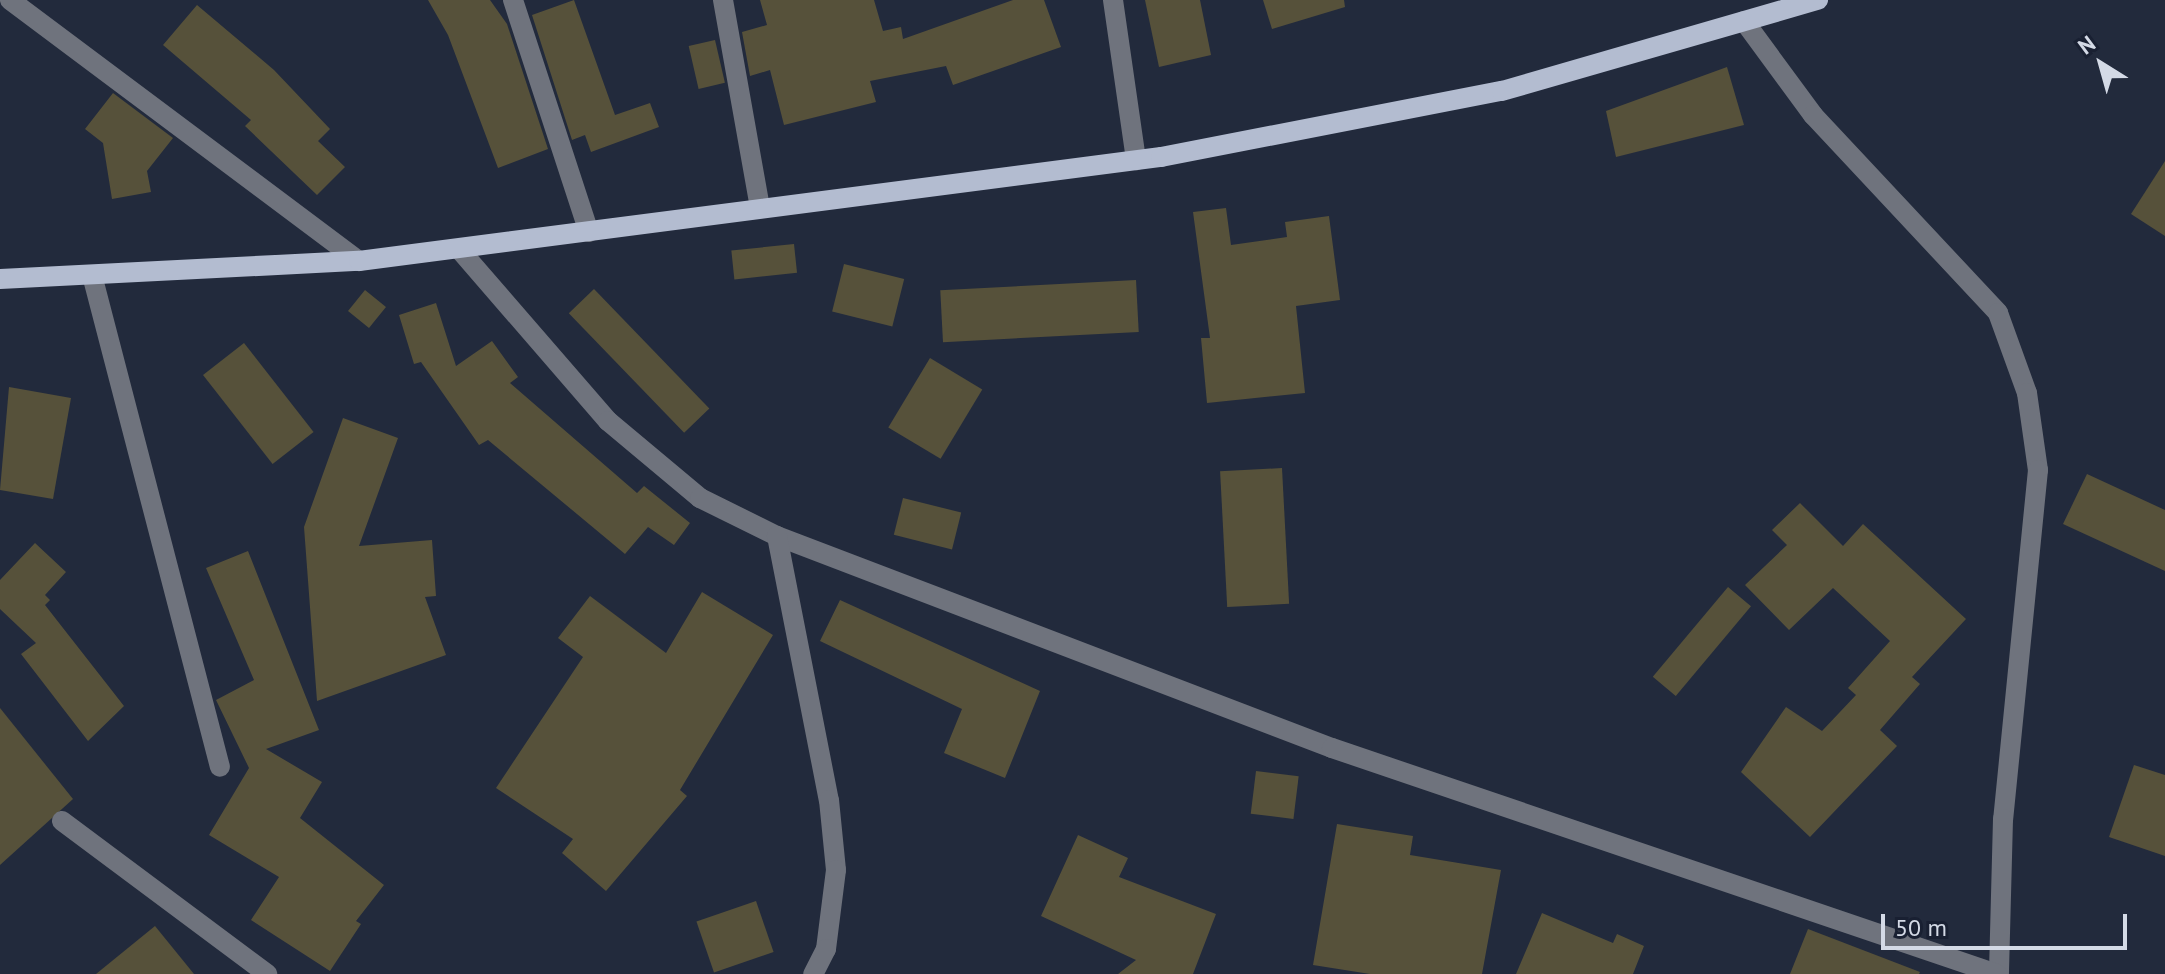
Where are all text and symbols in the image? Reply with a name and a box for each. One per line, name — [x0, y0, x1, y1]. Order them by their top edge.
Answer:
north arrow — [2061, 24, 2141, 104]
text: N — [2072, 29, 2101, 60]
scale bar — [1885, 898, 2131, 948]
text: 50 m — [1895, 912, 1947, 943]

